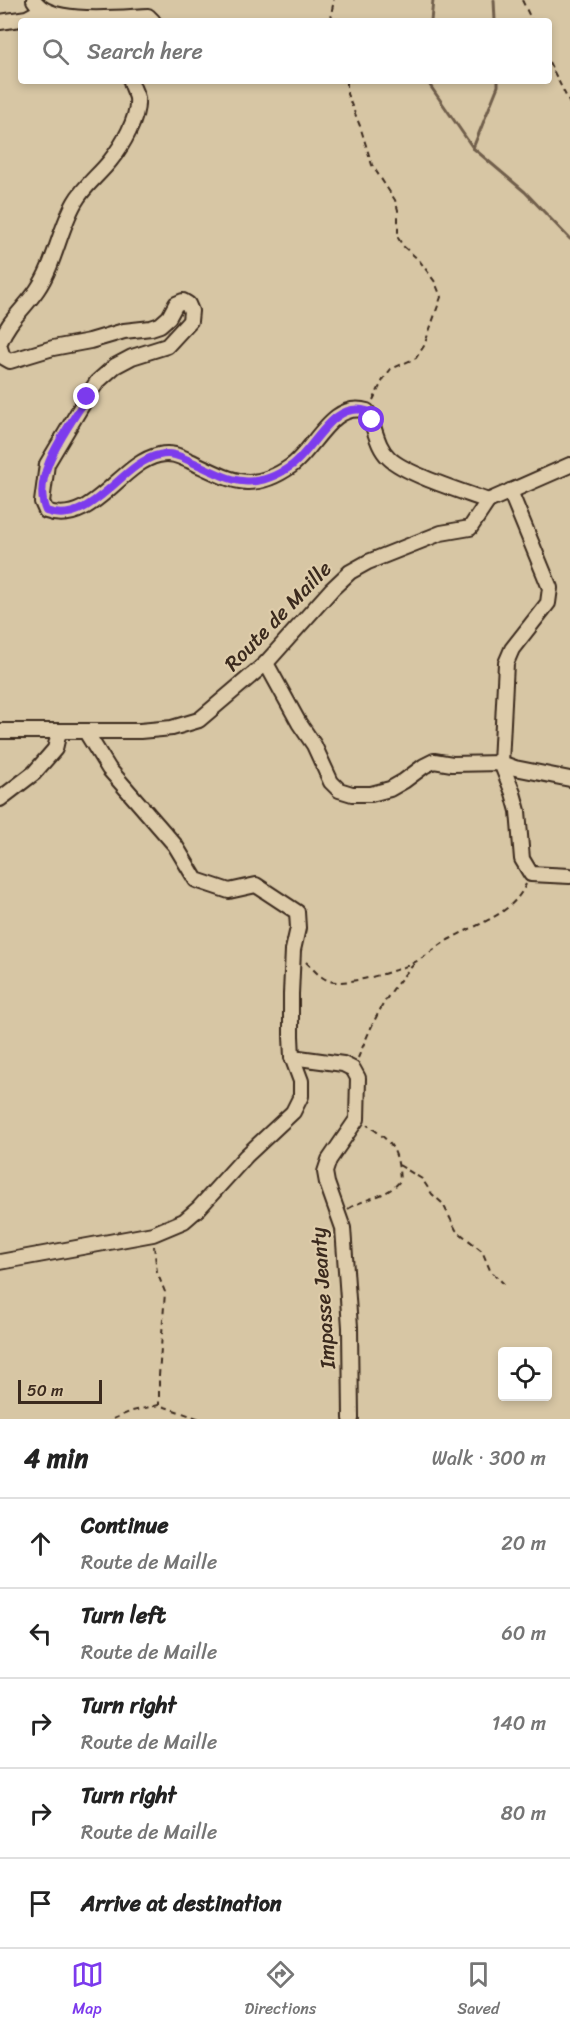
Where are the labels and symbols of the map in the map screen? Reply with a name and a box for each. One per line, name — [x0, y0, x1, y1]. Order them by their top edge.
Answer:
route end — [73, 383, 99, 409]
route start — [358, 406, 384, 432]
street label: Route de Maille — [215, 551, 341, 681]
street label: Impasse Jeanty — [299, 1226, 347, 1371]
scale bar — [18, 1377, 102, 1404]

